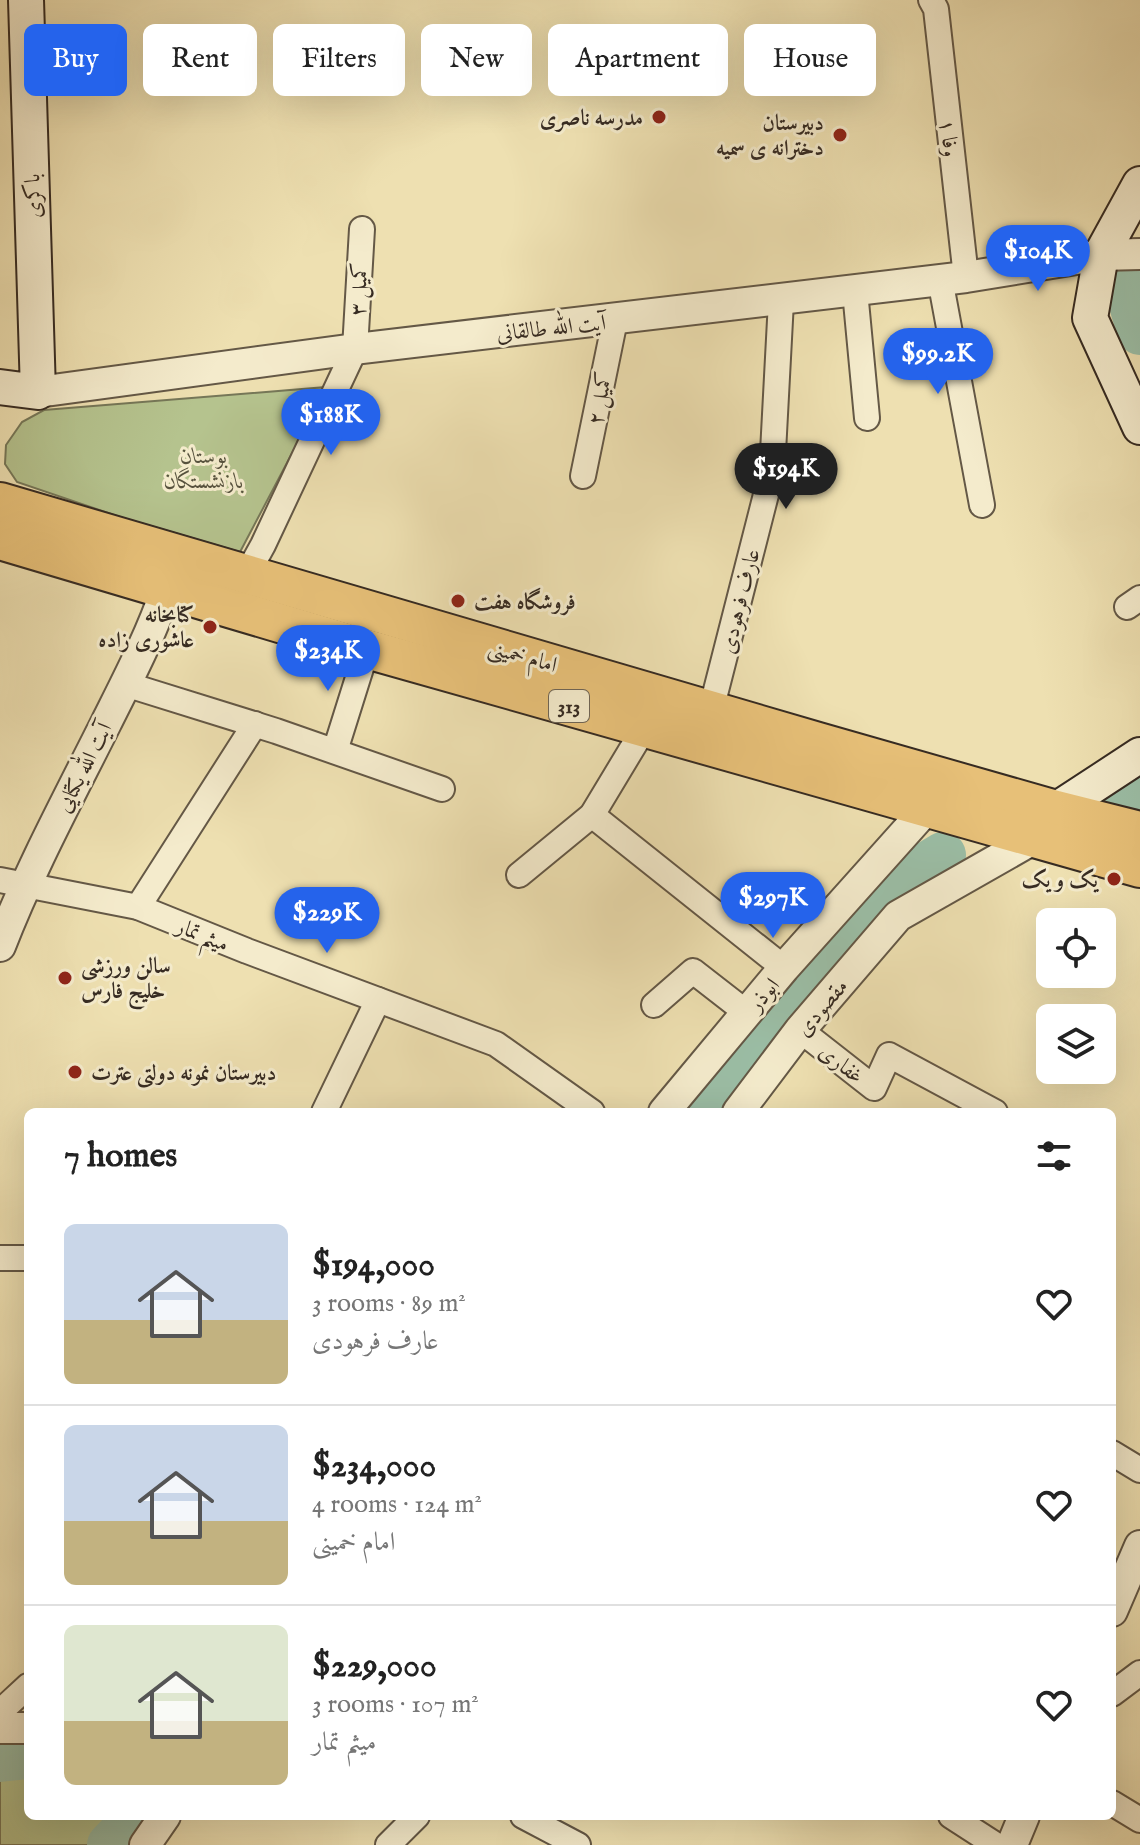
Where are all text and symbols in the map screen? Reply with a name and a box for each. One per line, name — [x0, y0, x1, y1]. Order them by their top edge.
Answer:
chip: Buy — [24, 24, 127, 96]
chip: Rent — [143, 24, 257, 96]
chip: Filters — [273, 24, 405, 96]
chip: New — [421, 24, 532, 96]
chip: Apartment — [548, 24, 728, 96]
chip: House — [744, 24, 876, 96]
place label: مدرسه ناصری — [540, 105, 643, 133]
marker: مدرسه ناصری — [650, 108, 668, 126]
place label: دبیرستان دخترانه ی سمیه — [716, 110, 824, 163]
street label: وفا ۱ — [932, 118, 964, 159]
marker: دبیرستان دخترانه ی سمیه — [831, 126, 849, 144]
street label: باکری — [19, 173, 49, 219]
pin: $104K — [982, 225, 1094, 293]
text: $104K — [1004, 234, 1072, 267]
street label: کمیل ۳ — [345, 261, 375, 317]
street label: آیت الله طالقانی — [495, 304, 609, 349]
pin: $99.2K — [873, 328, 1003, 396]
text: $99.2K — [901, 337, 975, 370]
street label: کمیل ۲ — [582, 369, 620, 427]
pin: $188K — [275, 389, 387, 457]
text: $188K — [299, 398, 363, 431]
park label: بوستان بازنشستگان — [164, 443, 244, 496]
pin: $194K — [730, 443, 842, 511]
text: $194K — [753, 452, 819, 485]
street label: عارف فرهودی — [714, 546, 767, 657]
place label: فروشگاه هفت — [474, 587, 576, 617]
marker: فروشگاه هفت — [449, 592, 467, 610]
place label: کتابخانه عاشوری زاده — [98, 602, 194, 655]
marker: کتابخانه عاشوری زاده — [201, 618, 219, 636]
pin: $234K — [272, 625, 384, 693]
text: $234K — [294, 634, 362, 667]
street label: امام خمینی — [484, 634, 560, 684]
road number: 313 — [549, 690, 589, 722]
street label: آیت الله یکتایی — [46, 714, 120, 818]
place label: یک و یک — [1021, 867, 1100, 895]
marker: یک و یک — [1105, 870, 1123, 888]
pin: $297K — [717, 872, 829, 940]
text: $297K — [739, 881, 807, 914]
pin: $229K — [271, 887, 383, 955]
text: $229K — [293, 896, 361, 929]
map controls — [1036, 908, 1116, 1084]
button: locate — [1036, 908, 1116, 988]
street label: میثم تمار — [168, 912, 233, 965]
place label: سالن ورزشی خلیج فارس — [81, 953, 171, 1010]
marker: سالن ورزشی خلیج فارس — [56, 969, 74, 987]
street label: ابوذر — [741, 973, 787, 1019]
street label: مقصودی — [790, 974, 855, 1043]
button: layers — [1036, 1004, 1116, 1084]
street label: غفاری — [813, 1038, 869, 1091]
place label: دبیرستان نمونه دولتی عترت — [91, 1060, 276, 1088]
marker: دبیرستان نمونه دولتی عترت — [66, 1063, 84, 1081]
icon: filters — [1032, 1134, 1076, 1178]
text: 7 homes — [64, 1135, 177, 1178]
text: $194,000 — [312, 1244, 435, 1287]
icon: home — [128, 1256, 224, 1352]
icon: heart — [1032, 1282, 1076, 1326]
text: 3 rooms · 89 m² — [312, 1287, 466, 1320]
text: عارف فرهودی — [312, 1325, 439, 1358]
text: $234,000 — [312, 1445, 436, 1488]
icon: home — [128, 1457, 224, 1553]
icon: heart — [1032, 1483, 1076, 1527]
text: 4 rooms · 124 m² — [312, 1488, 482, 1521]
text: امام خمینی — [312, 1526, 395, 1559]
text: $229,000 — [312, 1645, 437, 1688]
icon: home — [128, 1657, 224, 1753]
icon: heart — [1032, 1683, 1076, 1727]
text: 3 rooms · 107 m² — [312, 1688, 479, 1721]
text: میثم تمار — [312, 1726, 376, 1759]

